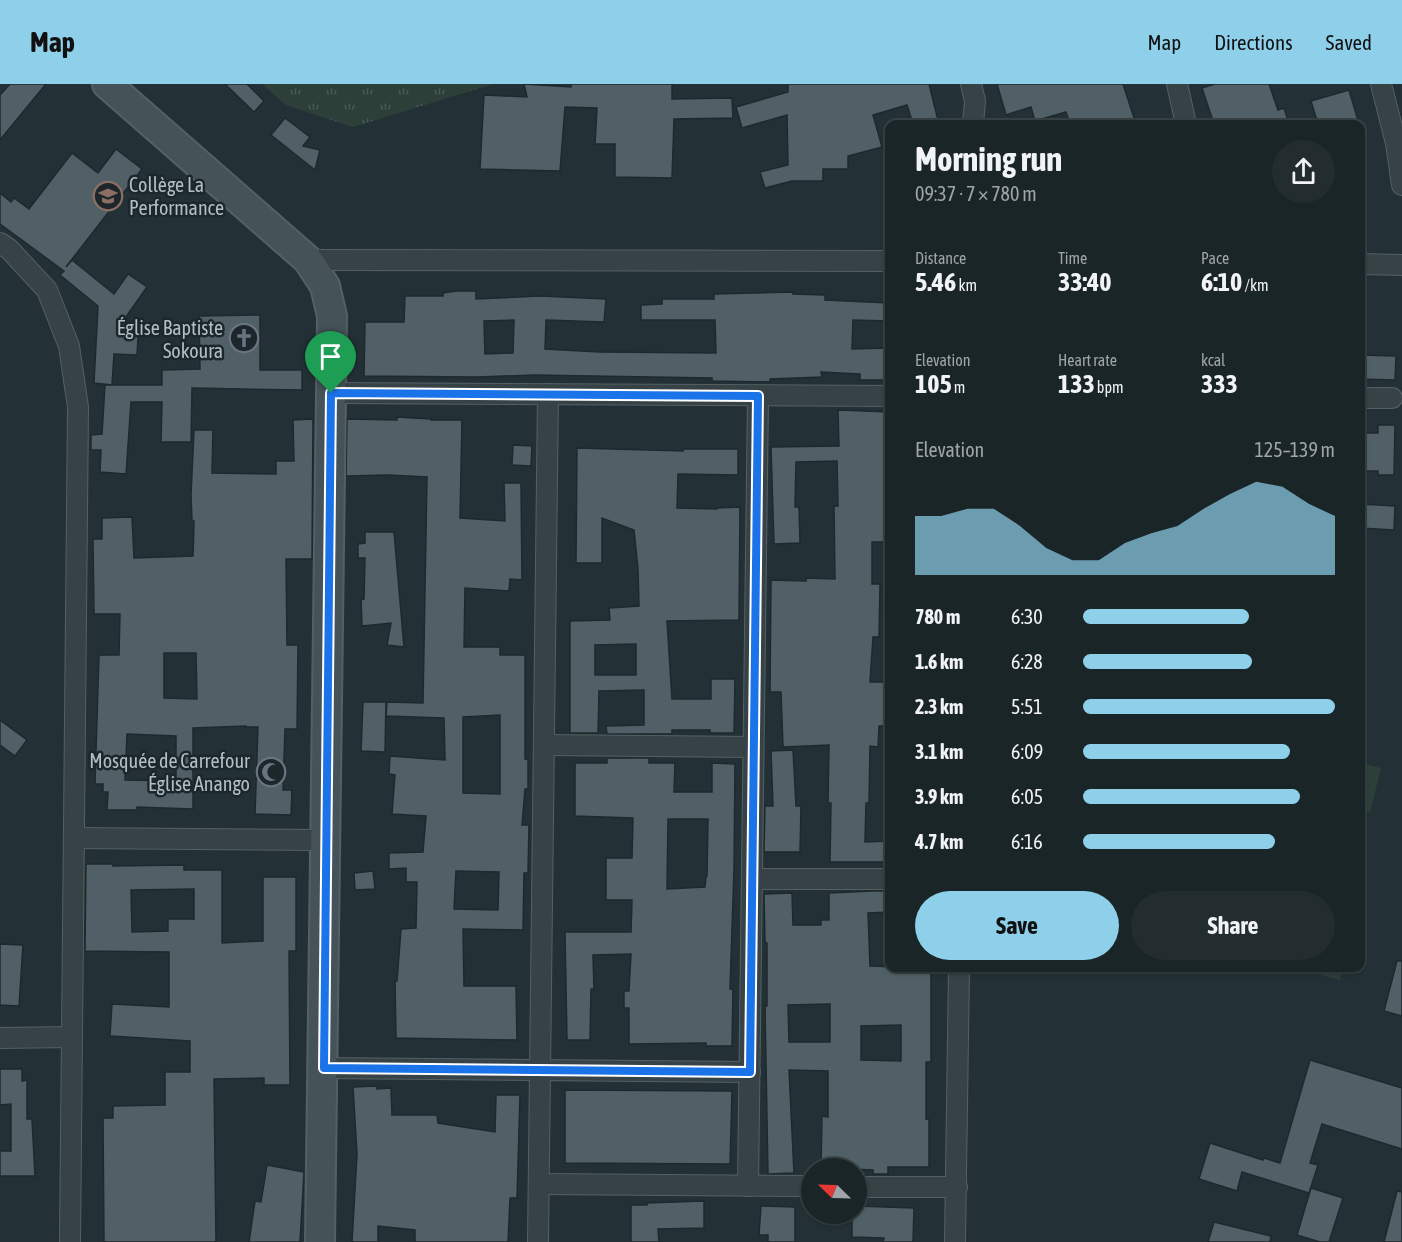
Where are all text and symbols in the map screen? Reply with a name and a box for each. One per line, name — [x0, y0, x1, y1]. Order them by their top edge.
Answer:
text: Map — [30, 26, 75, 58]
text: Map — [1147, 30, 1181, 54]
text: Directions — [1214, 30, 1293, 54]
text: Saved — [1326, 30, 1372, 54]
text: Morning run — [915, 140, 1062, 178]
button: share — [1272, 140, 1335, 203]
place label: Collège La Performance — [129, 173, 224, 219]
school or university icon: Collège La Performance — [92, 180, 124, 212]
text: 09:37 · 7 × 780 m — [915, 182, 1037, 205]
text: Distance — [915, 249, 966, 267]
text: Time — [1058, 249, 1087, 267]
text: Pace — [1201, 249, 1229, 267]
text: 5.46 — [915, 267, 956, 297]
text: 33:40 — [1058, 267, 1112, 297]
text: 6:10 — [1201, 267, 1242, 297]
text: km — [956, 276, 977, 294]
text: /km — [1242, 276, 1268, 294]
place label: Église Baptiste Sokoura — [117, 316, 223, 362]
church icon: Église Baptiste Sokoura — [228, 322, 260, 354]
pin — [305, 331, 356, 393]
icon: arrive — [314, 340, 347, 373]
text: Elevation — [915, 351, 970, 369]
text: Heart rate — [1058, 351, 1117, 369]
text: kcal — [1201, 351, 1225, 369]
text: 105 — [915, 369, 952, 399]
text: 133 — [1058, 369, 1095, 399]
text: 333 — [1201, 369, 1238, 399]
text: m — [952, 378, 965, 396]
text: bpm — [1095, 378, 1124, 396]
text: Elevation — [915, 438, 984, 461]
text: 125–139 m — [1254, 438, 1335, 461]
text: 780 m — [915, 605, 960, 628]
text: 6:30 — [1011, 605, 1043, 628]
text: 1.6 km — [915, 650, 963, 673]
text: 6:28 — [1011, 650, 1043, 673]
text: 2.3 km — [915, 695, 963, 718]
text: 5:51 — [1011, 695, 1043, 718]
text: 3.1 km — [915, 740, 963, 763]
text: 6:09 — [1011, 740, 1043, 763]
place label: Mosquée de Carrefour Église Anango — [89, 749, 251, 795]
mosque icon: Mosquée de Carrefour Église Anango — [255, 756, 287, 788]
text: 3.9 km — [915, 785, 963, 808]
text: 6:05 — [1011, 785, 1043, 808]
text: 4.7 km — [915, 830, 963, 853]
text: 6:16 — [1011, 830, 1043, 853]
button: Save — [915, 891, 1119, 960]
button: Share — [1131, 891, 1335, 960]
north arrow — [801, 1158, 867, 1224]
map controls — [801, 1158, 867, 1224]

